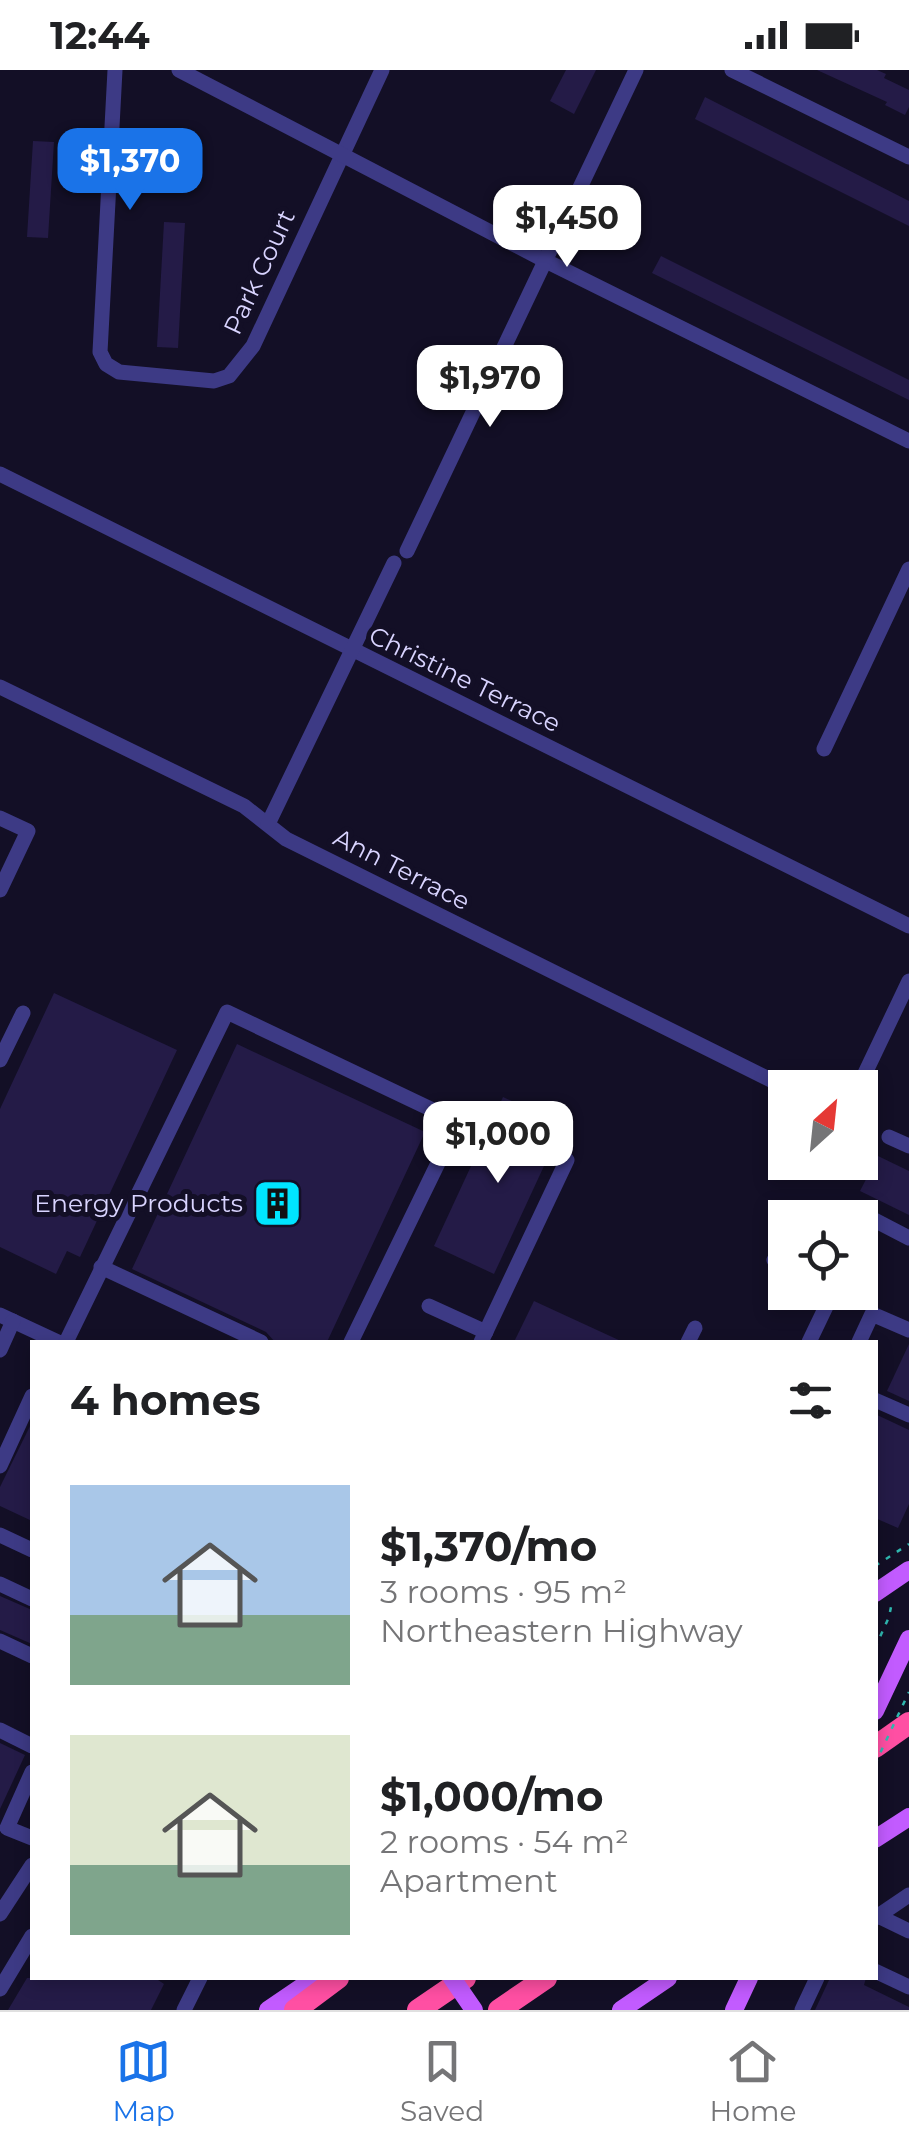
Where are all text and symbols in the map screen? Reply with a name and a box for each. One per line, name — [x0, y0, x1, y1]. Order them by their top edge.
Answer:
text: 12:44 — [50, 12, 150, 59]
pin: $1,370 — [49, 128, 211, 213]
text: $1,370 — [80, 141, 180, 180]
pin: $1,450 — [486, 185, 648, 270]
text: $1,450 — [515, 198, 619, 237]
street label: Park Court — [217, 205, 301, 339]
pin: $1,970 — [409, 345, 571, 430]
text: $1,970 — [439, 358, 541, 397]
street label: Christine Terrace — [364, 620, 566, 738]
street label: Ann Terrace — [329, 822, 475, 916]
north arrow — [768, 1070, 878, 1180]
map controls — [768, 1070, 878, 1310]
pin: $1,000 — [417, 1101, 579, 1186]
text: $1,000 — [445, 1114, 551, 1153]
building icon: Energy Products — [252, 1177, 304, 1229]
place label: Energy Products — [34, 1188, 243, 1218]
button: locate — [768, 1200, 878, 1310]
icon: filters — [783, 1373, 838, 1428]
text: 4 homes — [70, 1374, 261, 1426]
text: $1,370/mo — [380, 1520, 597, 1572]
icon: home — [150, 1525, 270, 1645]
text: 3 rooms · 95 m² — [380, 1572, 627, 1611]
text: Northeastern Highway — [380, 1611, 743, 1650]
text: $1,000/mo — [380, 1770, 604, 1822]
icon: home — [150, 1775, 270, 1895]
text: 2 rooms · 54 m² — [380, 1822, 629, 1861]
text: Apartment — [380, 1861, 558, 1900]
tab: Map — [113, 2034, 175, 2128]
tab: Saved — [400, 2034, 484, 2128]
tab: Home — [709, 2034, 796, 2128]

